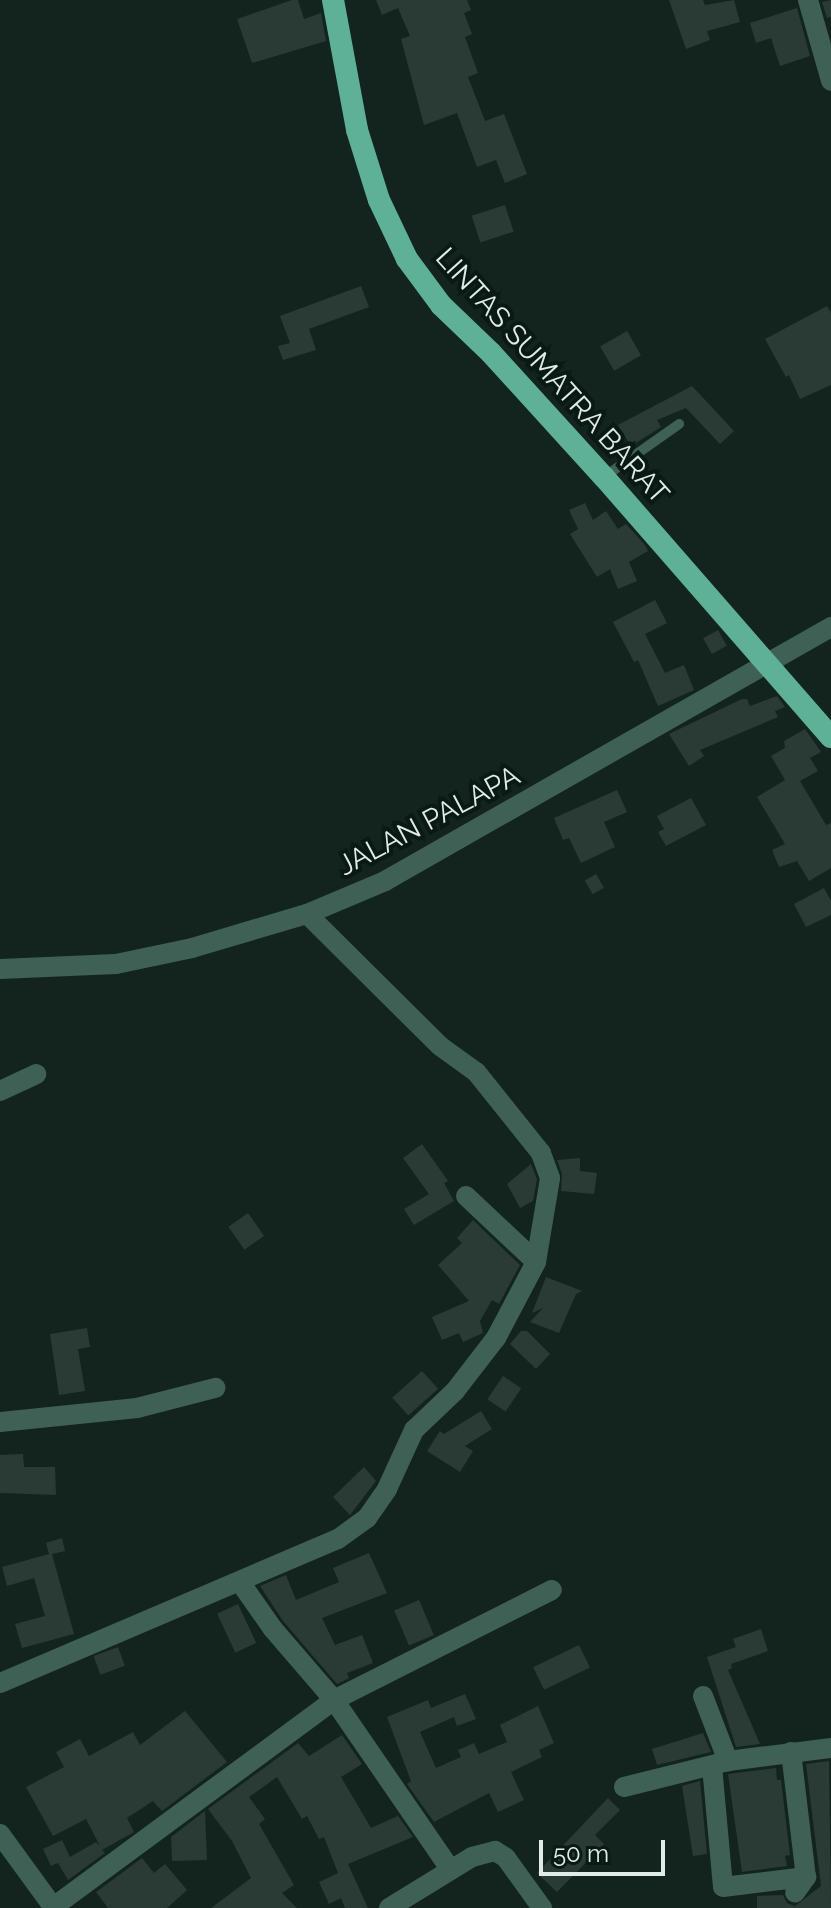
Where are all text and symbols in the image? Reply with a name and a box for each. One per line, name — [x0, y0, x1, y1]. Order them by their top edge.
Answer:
street label: LINTAS SUMATRA BARAT — [428, 241, 676, 511]
street label: JALAN PALAPA — [332, 759, 526, 883]
scale bar — [543, 1824, 669, 1874]
text: 50 m — [553, 1839, 609, 1868]

